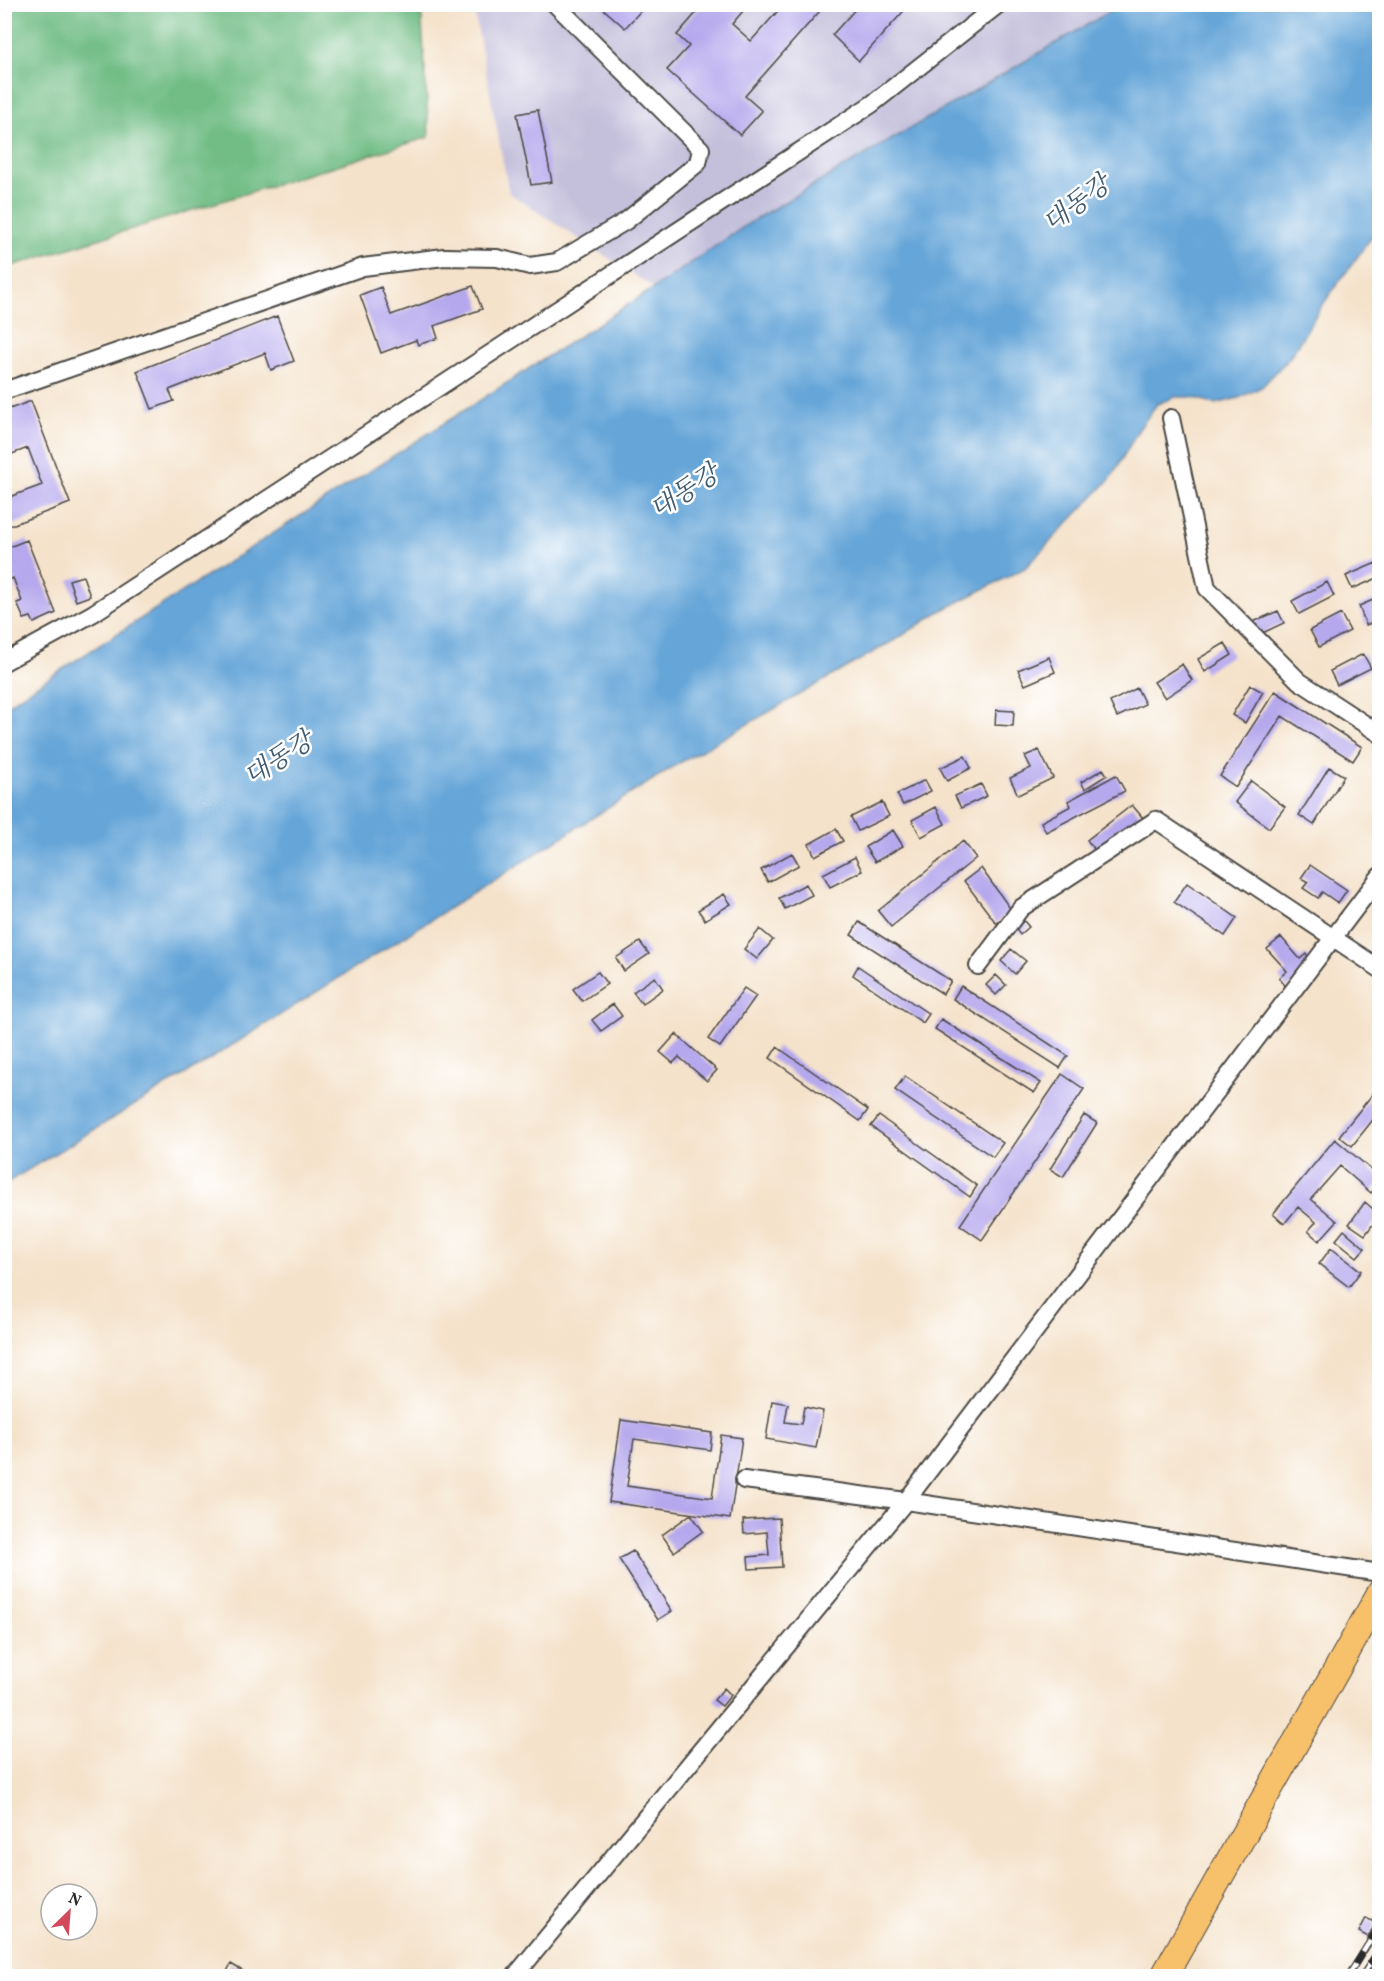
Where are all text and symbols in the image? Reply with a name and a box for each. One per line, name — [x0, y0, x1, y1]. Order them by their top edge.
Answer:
water label: 대동강 — [1036, 165, 1121, 242]
water label: 대동강 — [644, 455, 730, 528]
water label: 대동강 — [238, 722, 324, 795]
north arrow — [39, 1882, 99, 1942]
text: N — [65, 1888, 85, 1913]

